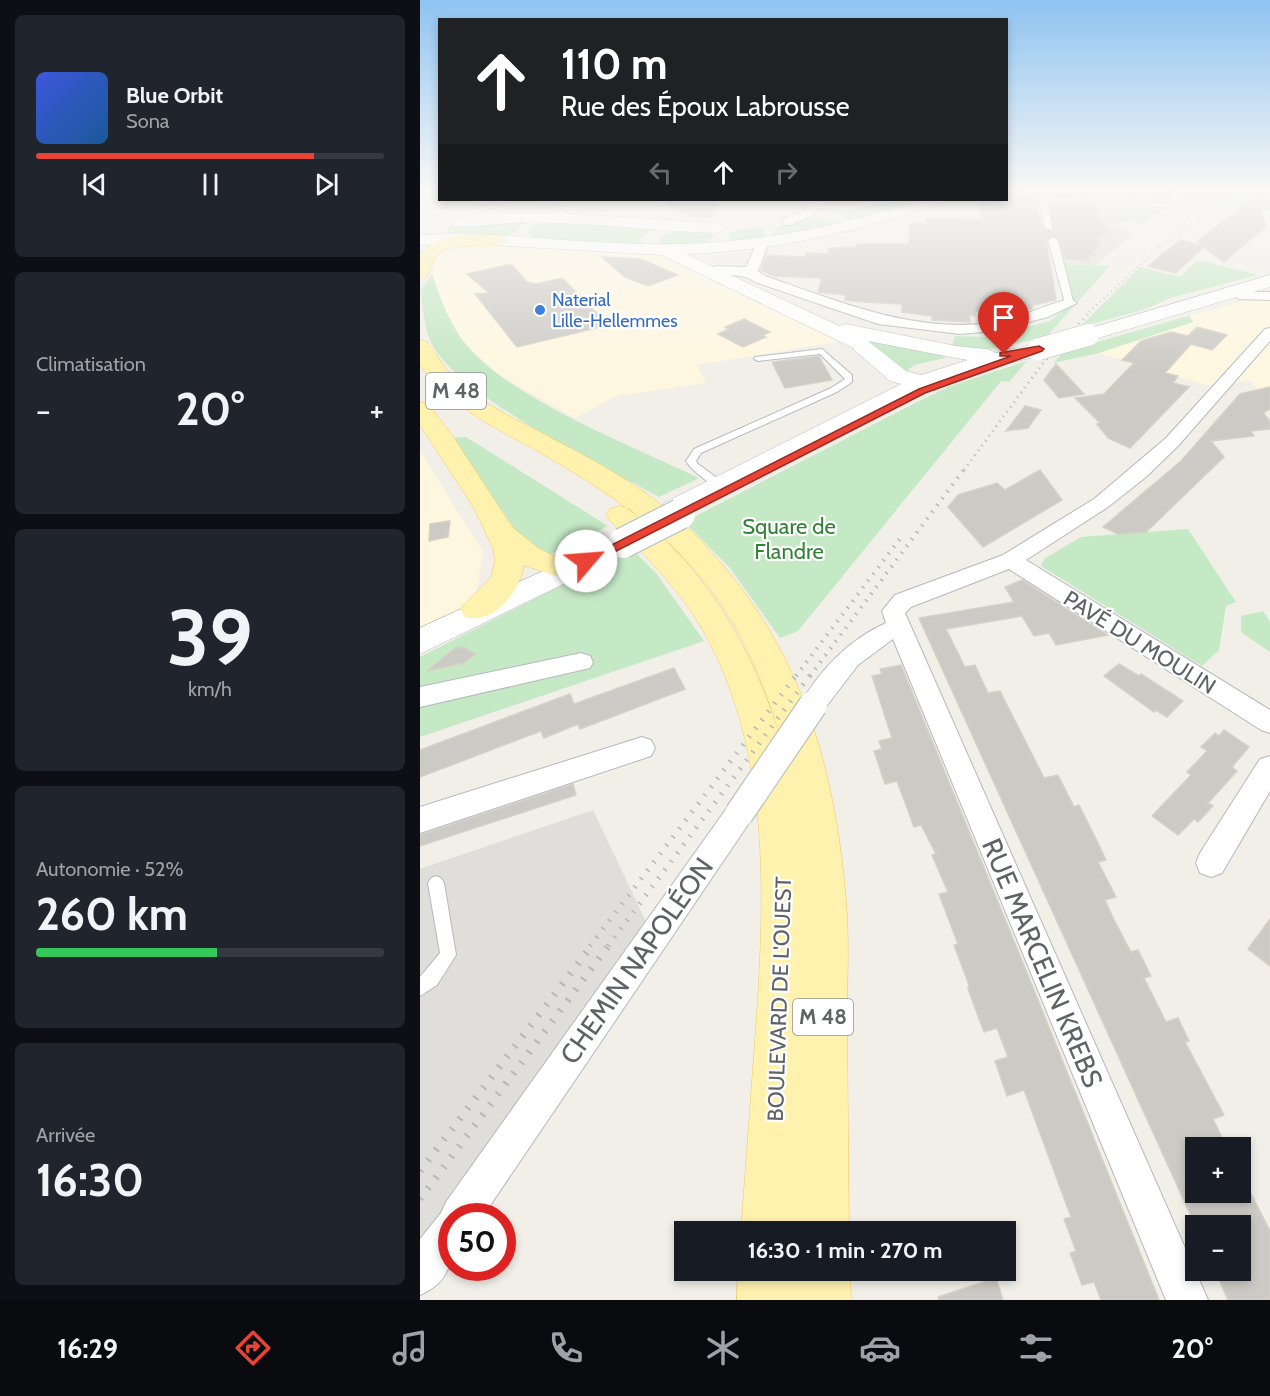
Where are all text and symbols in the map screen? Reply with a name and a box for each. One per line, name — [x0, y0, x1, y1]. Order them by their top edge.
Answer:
text: 110 m — [561, 38, 668, 90]
icon: ahead — [462, 42, 540, 120]
text: Blue Orbit — [126, 82, 223, 109]
text: Rue des Époux Labrousse — [561, 90, 850, 123]
text: Sona — [126, 109, 169, 133]
icon: left — [644, 156, 677, 189]
icon: ahead — [707, 156, 740, 189]
icon: right — [770, 156, 803, 189]
icon: previous — [78, 168, 111, 201]
icon: pause — [194, 168, 227, 201]
icon: next — [310, 168, 343, 201]
place label: Naterial Lille-Hellemmes — [552, 289, 678, 332]
pin — [978, 292, 1029, 354]
icon: arrive — [987, 301, 1020, 334]
marker: Naterial Lille-Hellemmes — [533, 303, 547, 317]
text: Climatisation — [36, 352, 146, 376]
road number: M 48 — [426, 373, 486, 409]
text: 20° — [176, 382, 244, 436]
text: − — [36, 390, 51, 430]
text: + — [369, 390, 384, 430]
park label: Square de Flandre — [742, 513, 836, 565]
position arrow — [554, 529, 618, 593]
street label: PAVÉ DU MOULIN — [1059, 585, 1221, 700]
text: 39 — [167, 590, 253, 685]
text: km/h — [188, 677, 232, 701]
street label: RUE MARCELIN KREBS — [975, 833, 1110, 1092]
street label: CHEMIN NAPOLÉON — [552, 851, 720, 1070]
text: Autonomie · 52% — [36, 857, 183, 881]
street label: BOULEVARD DE L'OUEST — [762, 876, 797, 1122]
text: 260 km — [36, 887, 188, 941]
road number: M 48 — [793, 999, 853, 1035]
text: Arrivée — [36, 1123, 95, 1147]
map controls — [1185, 1137, 1251, 1281]
button: + — [1185, 1137, 1251, 1203]
text: 16:30 — [36, 1153, 144, 1207]
speed limit sign: 50 — [438, 1203, 516, 1281]
button: − — [1185, 1215, 1251, 1281]
text: 16:30 · 1 min · 270 m — [748, 1237, 942, 1264]
icon: directions — [232, 1327, 274, 1369]
icon: music — [389, 1327, 431, 1369]
icon: phone — [545, 1327, 587, 1369]
icon: climate — [702, 1327, 744, 1369]
icon: car — [859, 1327, 901, 1369]
icon: filters — [1015, 1327, 1057, 1369]
text: 16:29 — [57, 1332, 118, 1365]
text: 20° — [1172, 1332, 1213, 1365]

